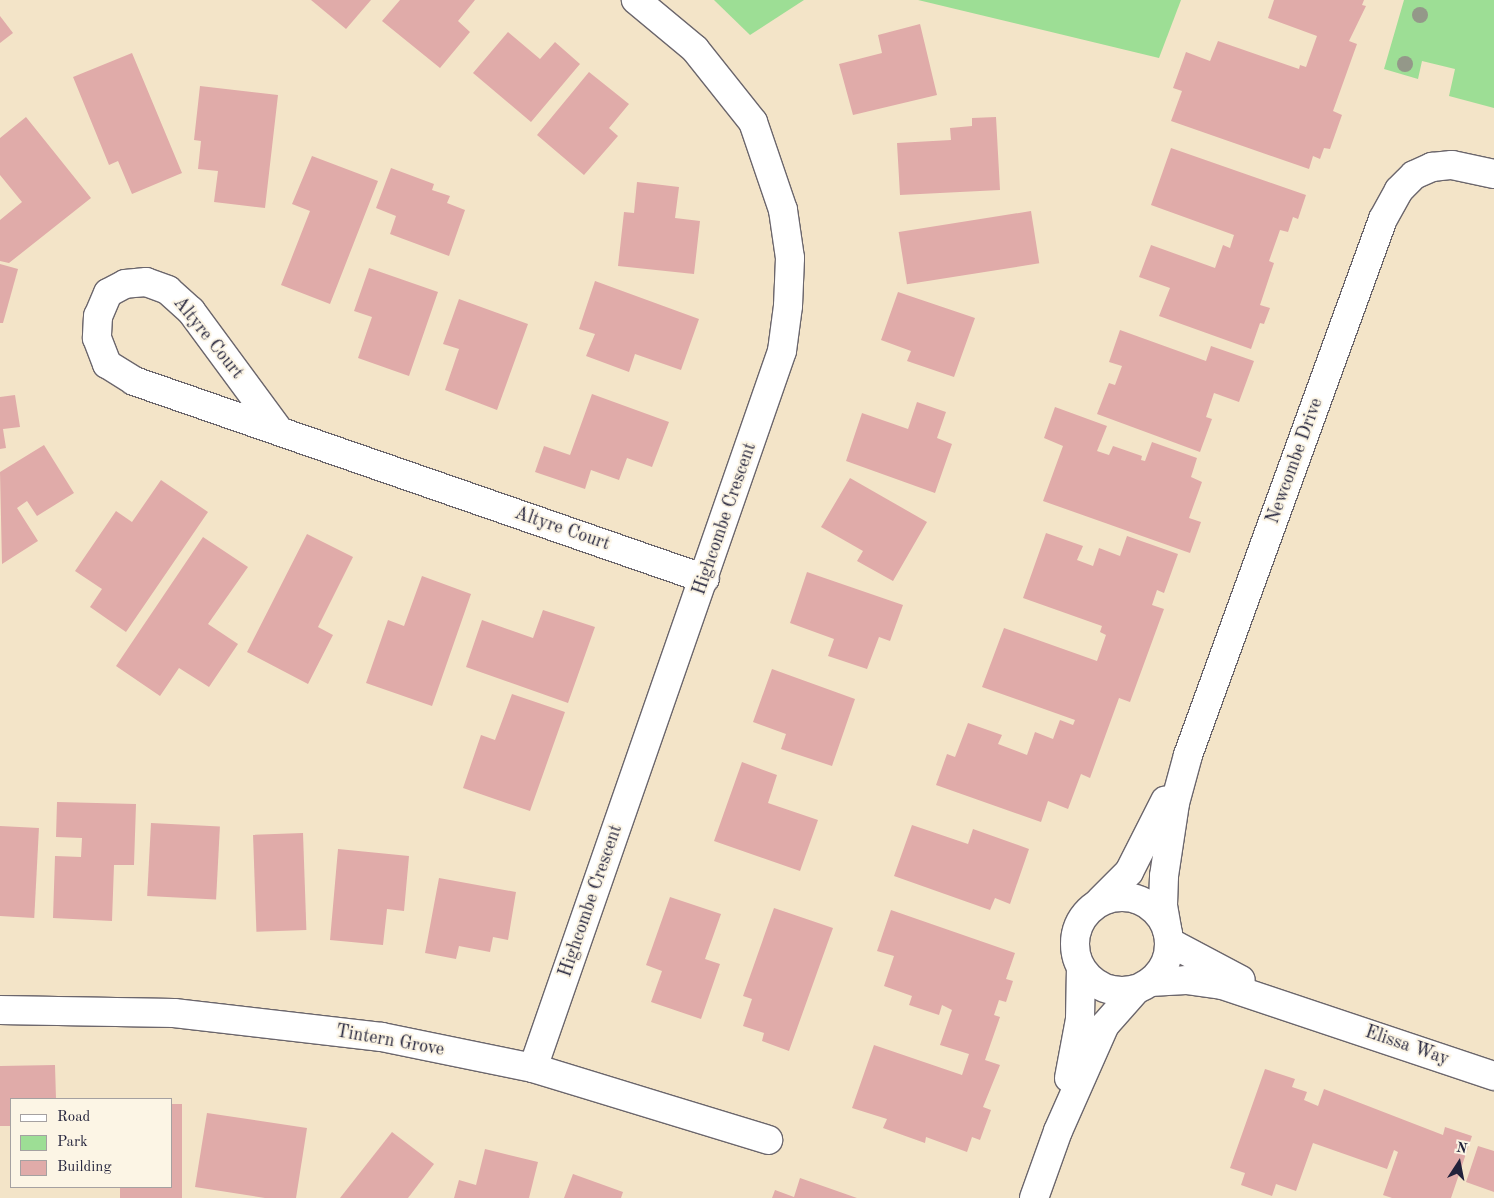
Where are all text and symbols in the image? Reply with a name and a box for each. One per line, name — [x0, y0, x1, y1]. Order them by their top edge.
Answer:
street label: Altyre Court — [168, 293, 248, 383]
street label: Newcombe Drive — [1262, 395, 1328, 527]
street label: Highcombe Crescent — [689, 440, 761, 598]
street label: Altyre Court — [511, 503, 613, 555]
street label: Highcombe Crescent — [555, 822, 627, 980]
street label: Tintern Grove — [334, 1021, 446, 1061]
street label: Elissa Way — [1362, 1022, 1452, 1070]
legend — [10, 1098, 172, 1188]
text: Road — [57, 1110, 90, 1125]
text: Park — [57, 1135, 88, 1150]
north arrow — [1434, 1138, 1484, 1188]
text: N — [1455, 1140, 1468, 1156]
text: Building — [57, 1160, 112, 1175]

